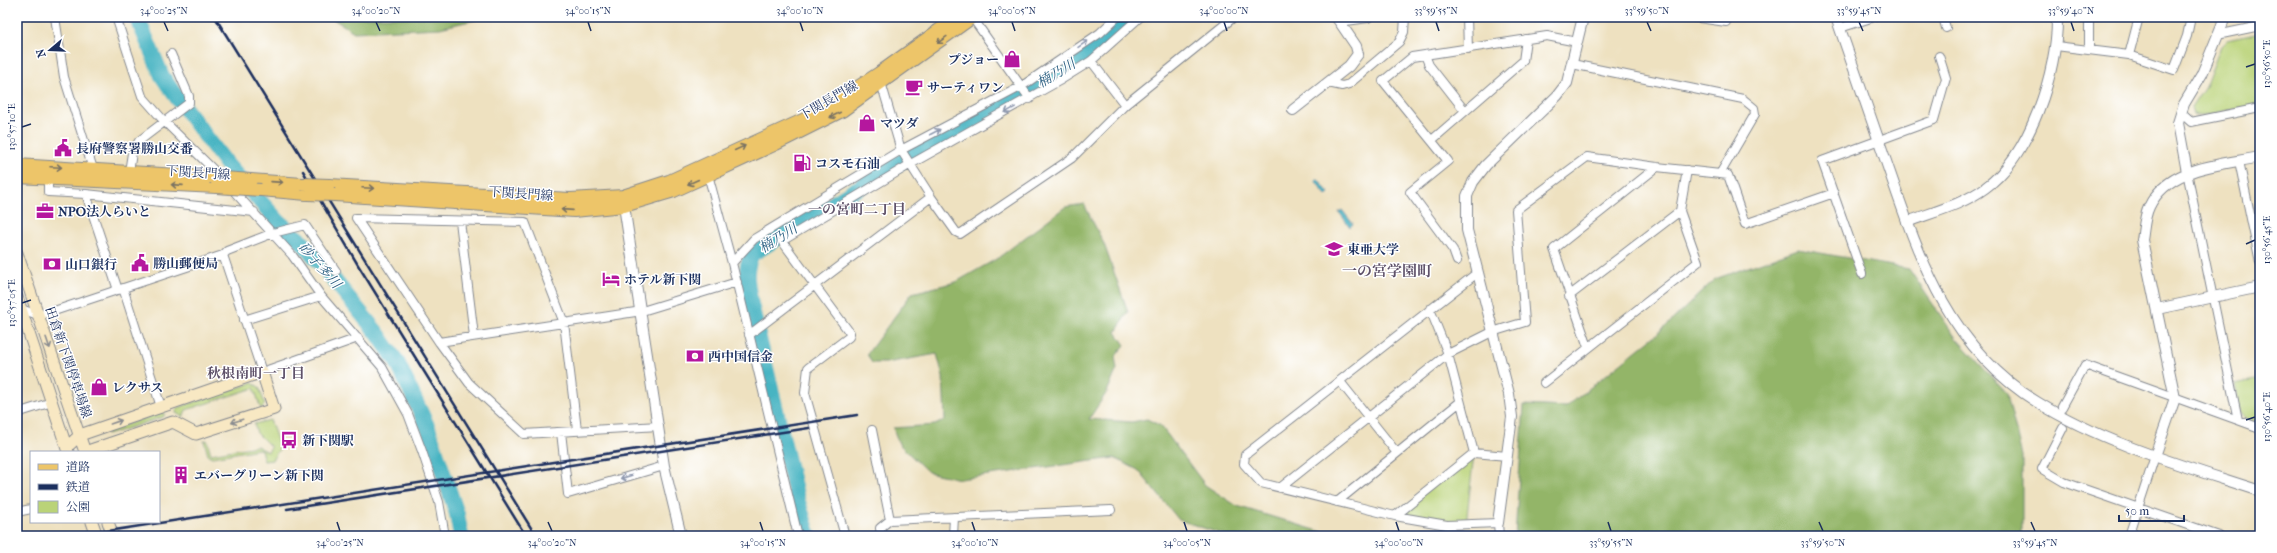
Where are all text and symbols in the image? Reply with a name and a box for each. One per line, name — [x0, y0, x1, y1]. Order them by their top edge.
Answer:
text: 34°00'25"N — [140, 5, 188, 17]
text: 34°00'20"N — [352, 5, 401, 17]
text: 34°00'15"N — [565, 5, 611, 17]
text: 34°00'10"N — [776, 5, 824, 17]
text: 34°00'05"N — [988, 5, 1036, 17]
text: 34°00'00"N — [1199, 5, 1249, 17]
text: 33°59'55"N — [1414, 5, 1458, 17]
text: 33°59'50"N — [1625, 5, 1670, 17]
text: 33°59'45"N — [1837, 5, 1882, 17]
text: 33°59'40"N — [2048, 5, 2095, 17]
north arrow — [30, 30, 70, 70]
one-way arrow — [936, 36, 947, 44]
one-way arrow — [1077, 40, 1088, 48]
text: 130°56'50"E — [2261, 40, 2273, 88]
text: N — [33, 46, 49, 59]
shop icon: プジョー — [1002, 49, 1022, 69]
place label: プジョー — [948, 52, 999, 67]
water label: 楠乃川 — [1034, 54, 1080, 92]
cafe icon: サーティワン — [904, 77, 924, 97]
street label: 下関長門線 — [796, 78, 860, 123]
place label: サーティワン — [927, 80, 1004, 95]
text: 130°57'10"E — [6, 103, 18, 151]
one-way arrow — [1004, 107, 1016, 114]
one-way arrow — [830, 111, 842, 119]
shop icon: マツダ — [857, 113, 877, 133]
place label: マツダ — [880, 116, 918, 131]
one-way arrow — [929, 128, 941, 135]
public building icon: 長府警察署勝山交番 — [53, 138, 73, 158]
place label: 長府警察署勝山交番 — [76, 141, 193, 156]
one-way arrow — [734, 144, 746, 151]
fuel station icon: コスモ石油 — [792, 153, 812, 173]
place label: コスモ石油 — [815, 156, 880, 171]
one-way arrow — [49, 163, 62, 171]
street label: 下関長門線 — [165, 163, 231, 182]
one-way arrow — [270, 178, 283, 186]
one-way arrow — [687, 179, 699, 186]
one-way arrow — [171, 181, 184, 189]
one-way arrow — [361, 184, 374, 191]
street label: 下関長門線 — [488, 184, 554, 203]
office icon: NPO法人らいと — [35, 201, 55, 221]
district label: 一の宮町二丁目 — [808, 201, 906, 218]
place label: NPO法人らいと — [58, 204, 151, 219]
one-way arrow — [561, 207, 574, 214]
text: 130°56'45"E — [2261, 216, 2273, 264]
water label: 楠乃川 — [756, 219, 802, 257]
water label: 砂子多川 — [295, 239, 346, 294]
school or university icon: 東亜大学 — [1324, 239, 1344, 259]
place label: 東亜大学 — [1347, 242, 1399, 257]
public building icon: 勝山郵便局 — [130, 253, 150, 273]
bank icon: 山口銀行 — [42, 254, 62, 274]
place label: 勝山郵便局 — [153, 256, 218, 271]
place label: 山口銀行 — [65, 257, 117, 272]
district label: 一の宮学園町 — [1342, 262, 1432, 280]
hotel icon: ホテル新下関 — [601, 269, 621, 289]
place label: ホテル新下関 — [624, 272, 701, 287]
text: 130°57'05"E — [6, 279, 18, 327]
street label: 田倉新下関停車場線 — [42, 304, 95, 420]
one-way arrow — [45, 336, 52, 349]
bank icon: 西中国信金 — [685, 346, 705, 366]
place label: 西中国信金 — [708, 349, 773, 364]
district label: 秋根南町一丁目 — [207, 365, 305, 382]
shop icon: レクサス — [89, 377, 109, 397]
place label: レクサス — [112, 380, 163, 395]
text: 130°56'40"E — [2261, 392, 2273, 442]
one-way arrow — [110, 418, 123, 425]
one-way arrow — [230, 418, 243, 425]
bus stop icon: 新下関駅 — [279, 430, 299, 450]
place label: 新下関駅 — [302, 433, 354, 448]
legend — [30, 451, 160, 523]
text: 道路 — [66, 460, 90, 474]
building icon: エバーグリーン新下関 — [171, 465, 191, 485]
place label: エバーグリーン新下関 — [194, 468, 324, 483]
one-way arrow — [620, 474, 633, 481]
text: 鉄道 — [65, 480, 90, 494]
scale bar — [2119, 497, 2184, 523]
text: 公園 — [66, 500, 90, 514]
text: 50 m — [2125, 504, 2149, 518]
text: 34°00'25"N — [316, 537, 364, 549]
text: 34°00'20"N — [528, 537, 577, 549]
text: 34°00'15"N — [740, 537, 786, 549]
text: 34°00'10"N — [951, 537, 999, 549]
text: 34°00'05"N — [1163, 537, 1211, 549]
text: 34°00'00"N — [1374, 537, 1424, 549]
text: 33°59'55"N — [1589, 537, 1633, 549]
text: 33°59'50"N — [1801, 537, 1846, 549]
text: 33°59'45"N — [2013, 537, 2058, 549]

